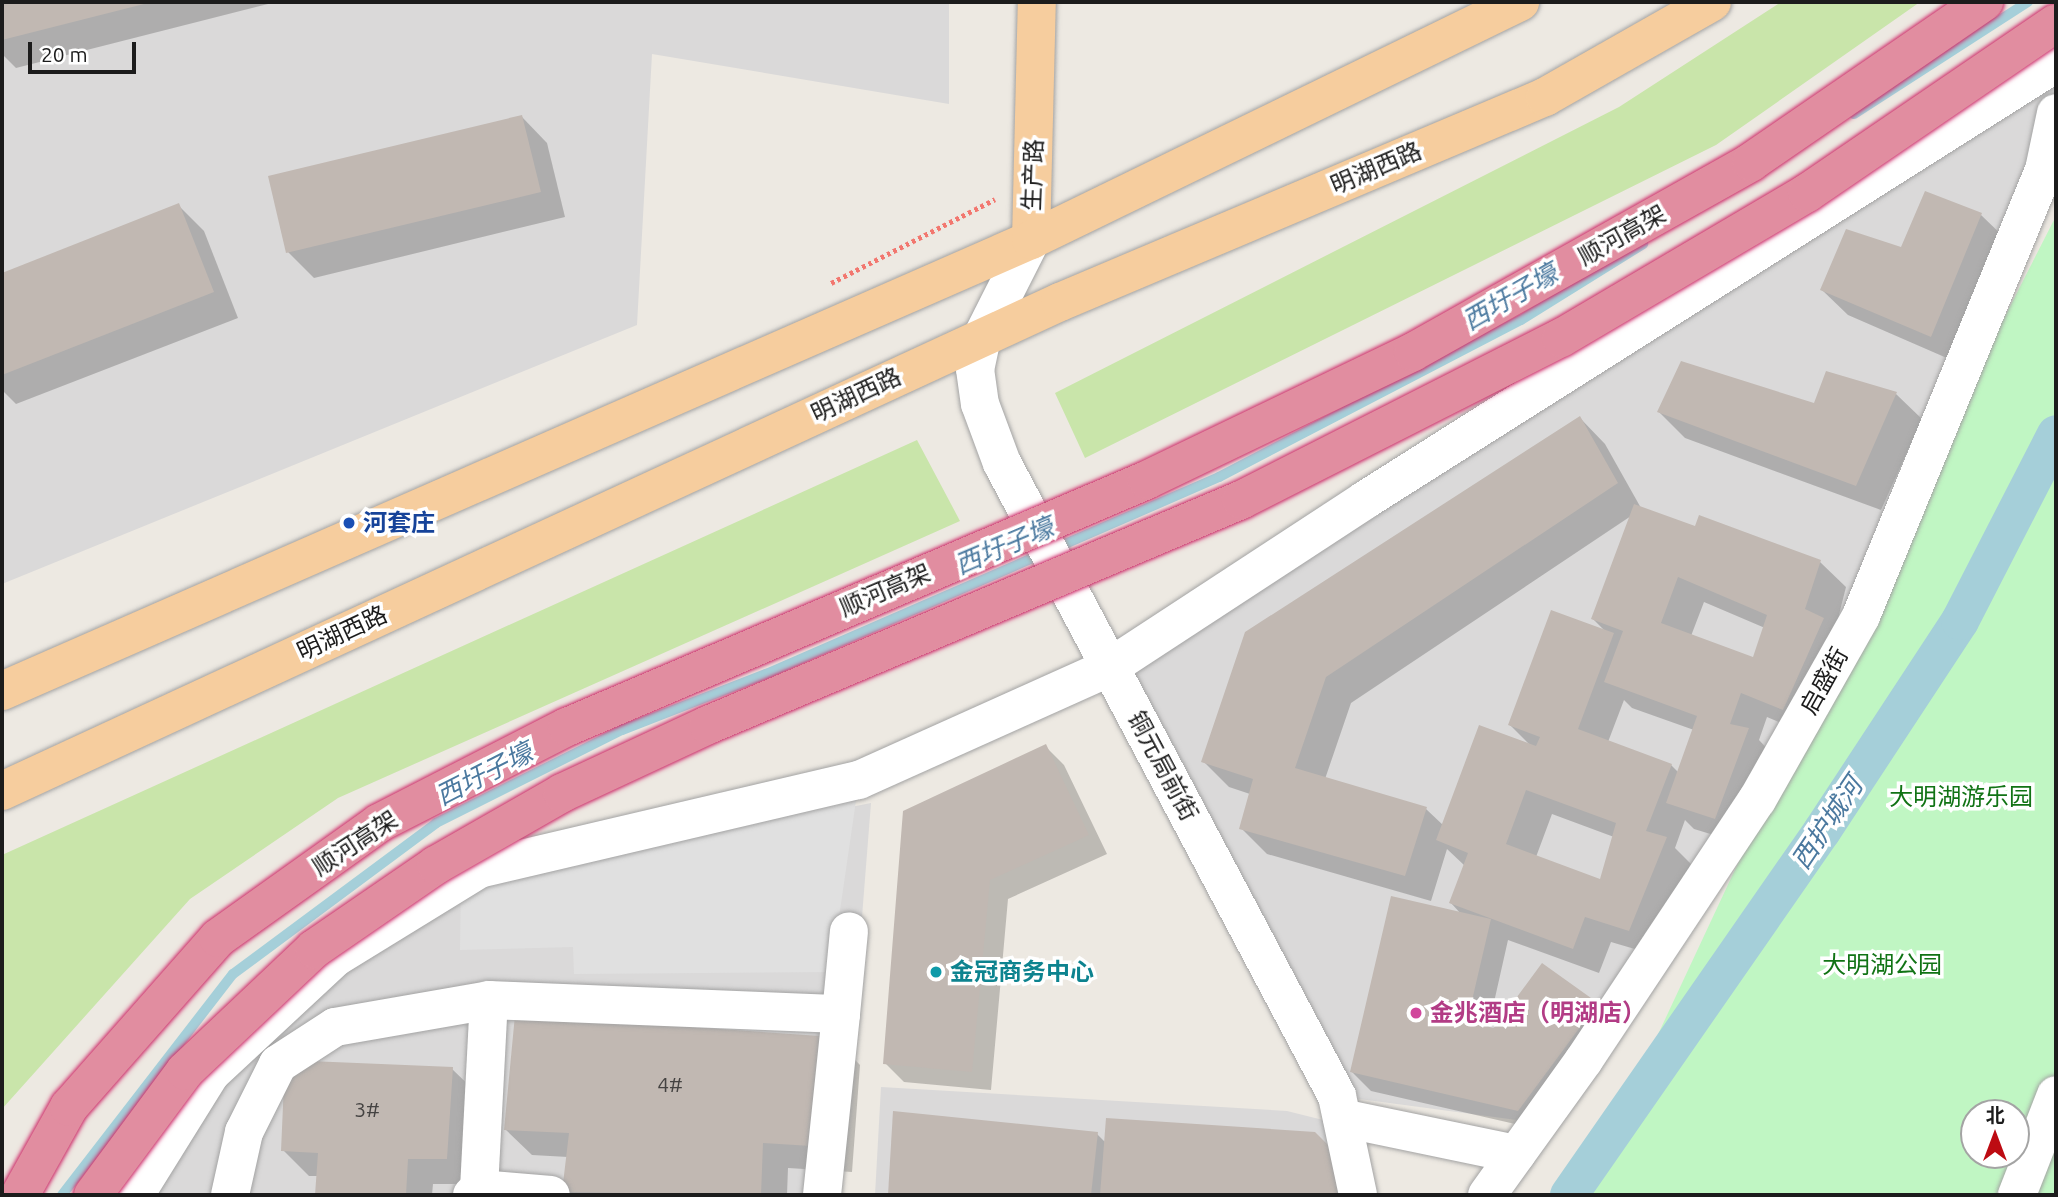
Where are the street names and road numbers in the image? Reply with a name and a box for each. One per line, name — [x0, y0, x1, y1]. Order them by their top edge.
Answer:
street label: 明湖西路 — [1326, 136, 1426, 200]
street label: 生产路 — [1017, 139, 1049, 211]
street label: 顺河高架 — [1573, 199, 1671, 271]
street label: 明湖西路 — [806, 362, 906, 428]
street label: 顺河高架 — [835, 558, 935, 622]
street label: 明湖西路 — [292, 600, 392, 666]
street label: 启盛街 — [1794, 643, 1854, 719]
street label: 铜元局前街 — [1122, 706, 1204, 826]
street label: 顺河高架 — [307, 805, 403, 881]

